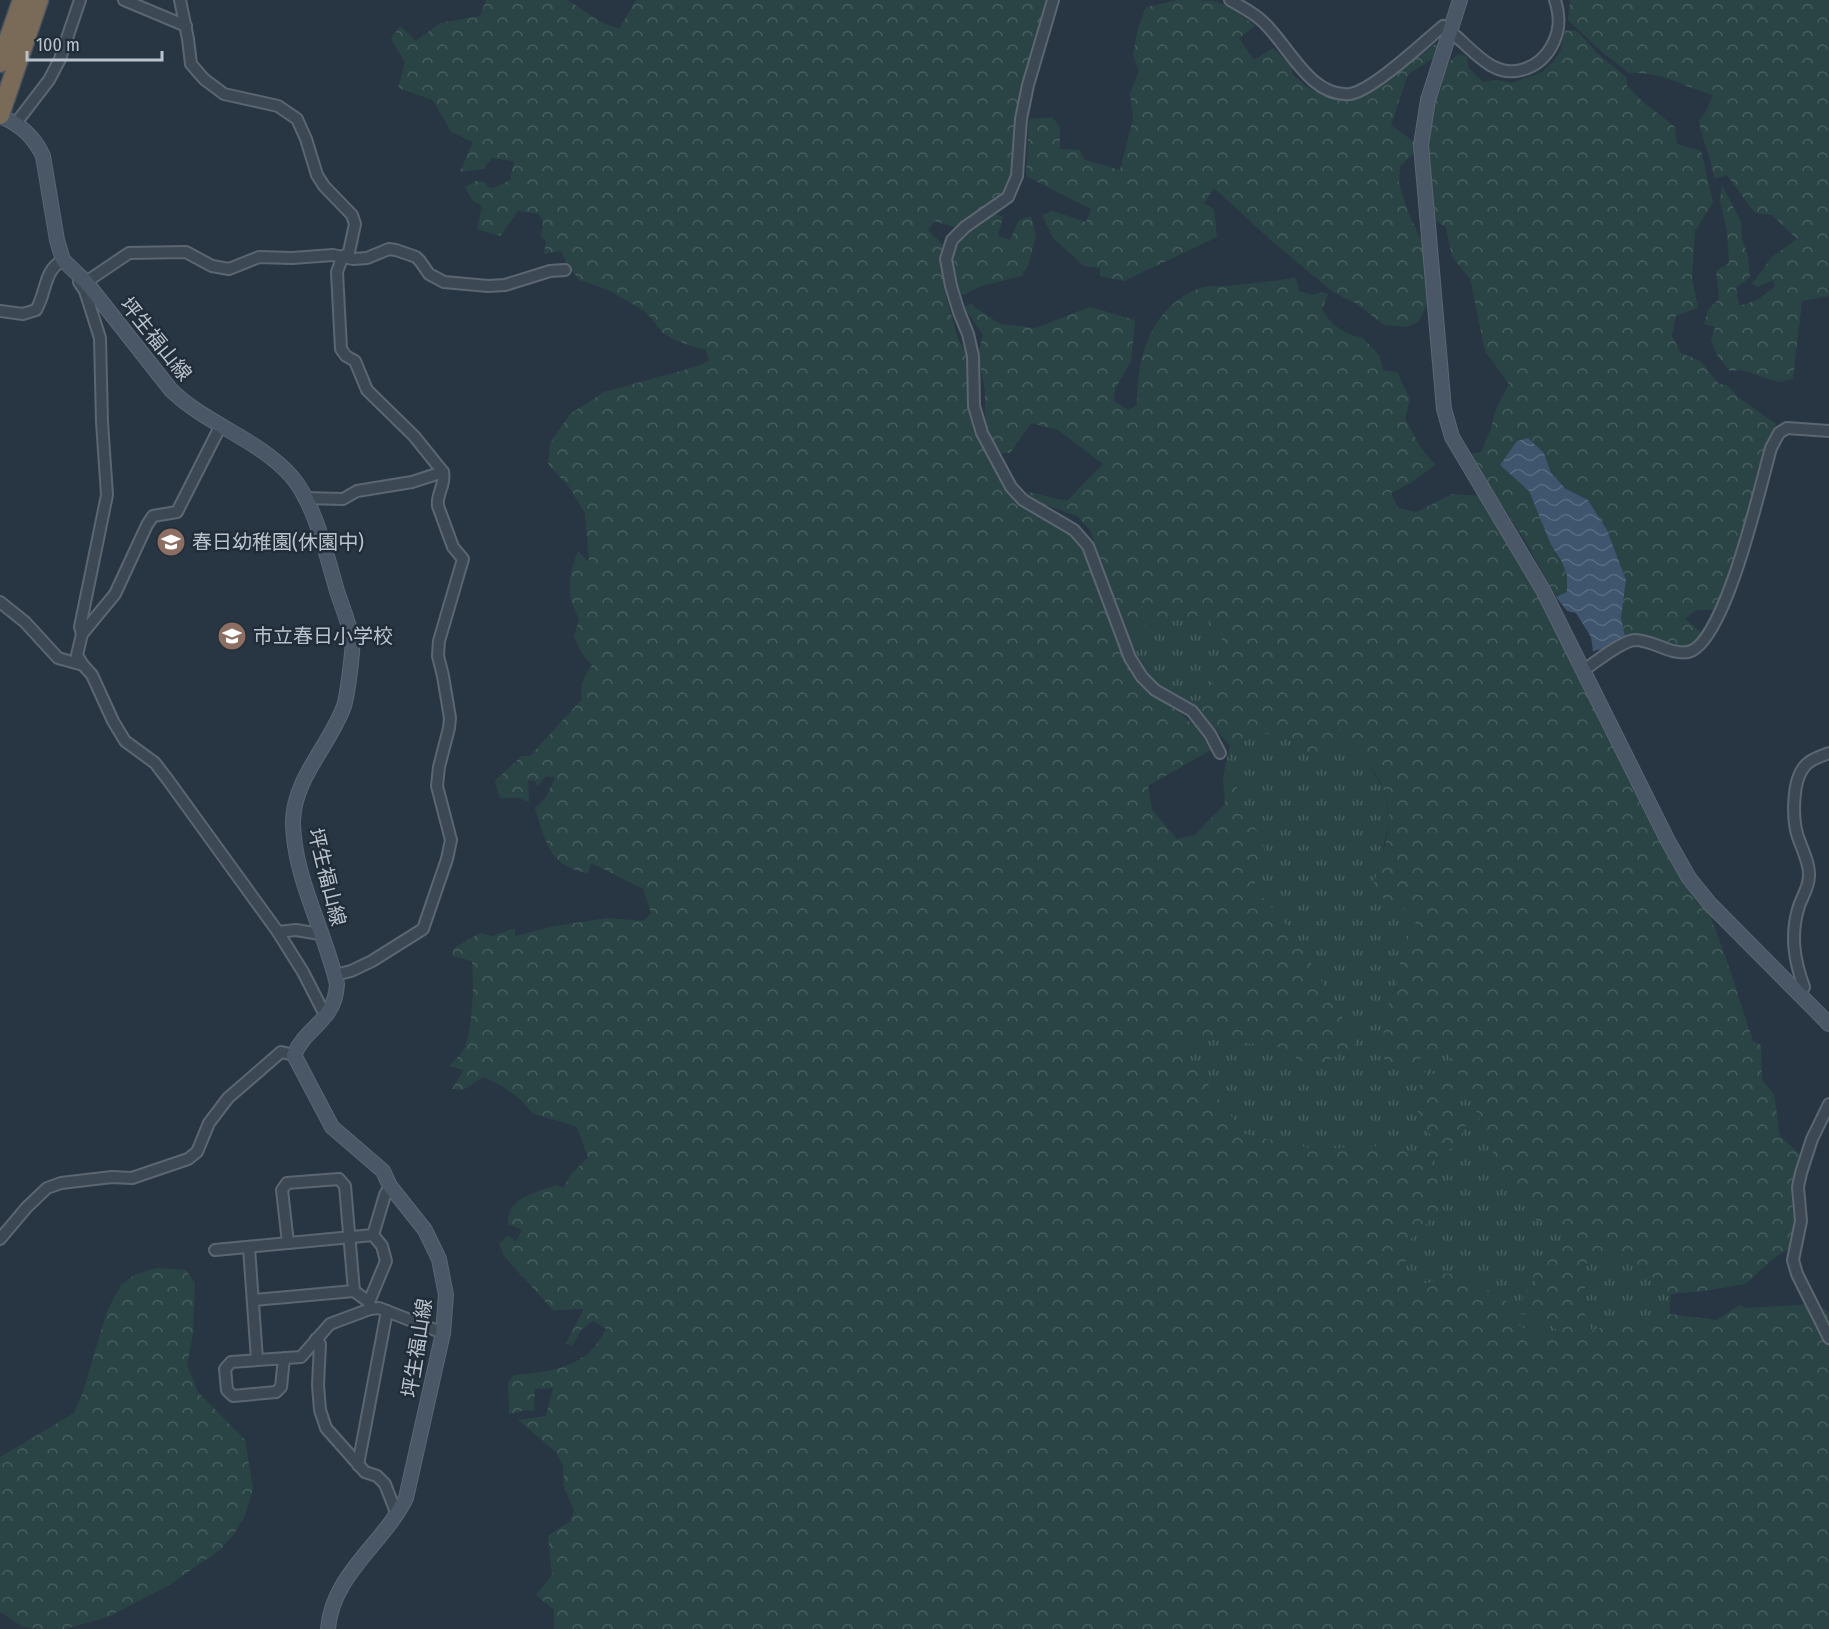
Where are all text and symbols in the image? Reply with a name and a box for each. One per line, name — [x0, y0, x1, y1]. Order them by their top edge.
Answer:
scale bar — [27, 24, 162, 62]
text: 100 m — [36, 34, 80, 56]
street label: 坪生福山線 — [115, 293, 197, 385]
school or university icon: 春日幼稚園(休園中) — [155, 526, 187, 558]
place label: 春日幼稚園(休園中) — [192, 530, 364, 554]
school or university icon: 市立春日小学校 — [216, 620, 248, 652]
place label: 市立春日小学校 — [253, 624, 393, 648]
street label: 坪生福山線 — [303, 826, 351, 928]
street label: 坪生福山線 — [397, 1297, 437, 1399]

